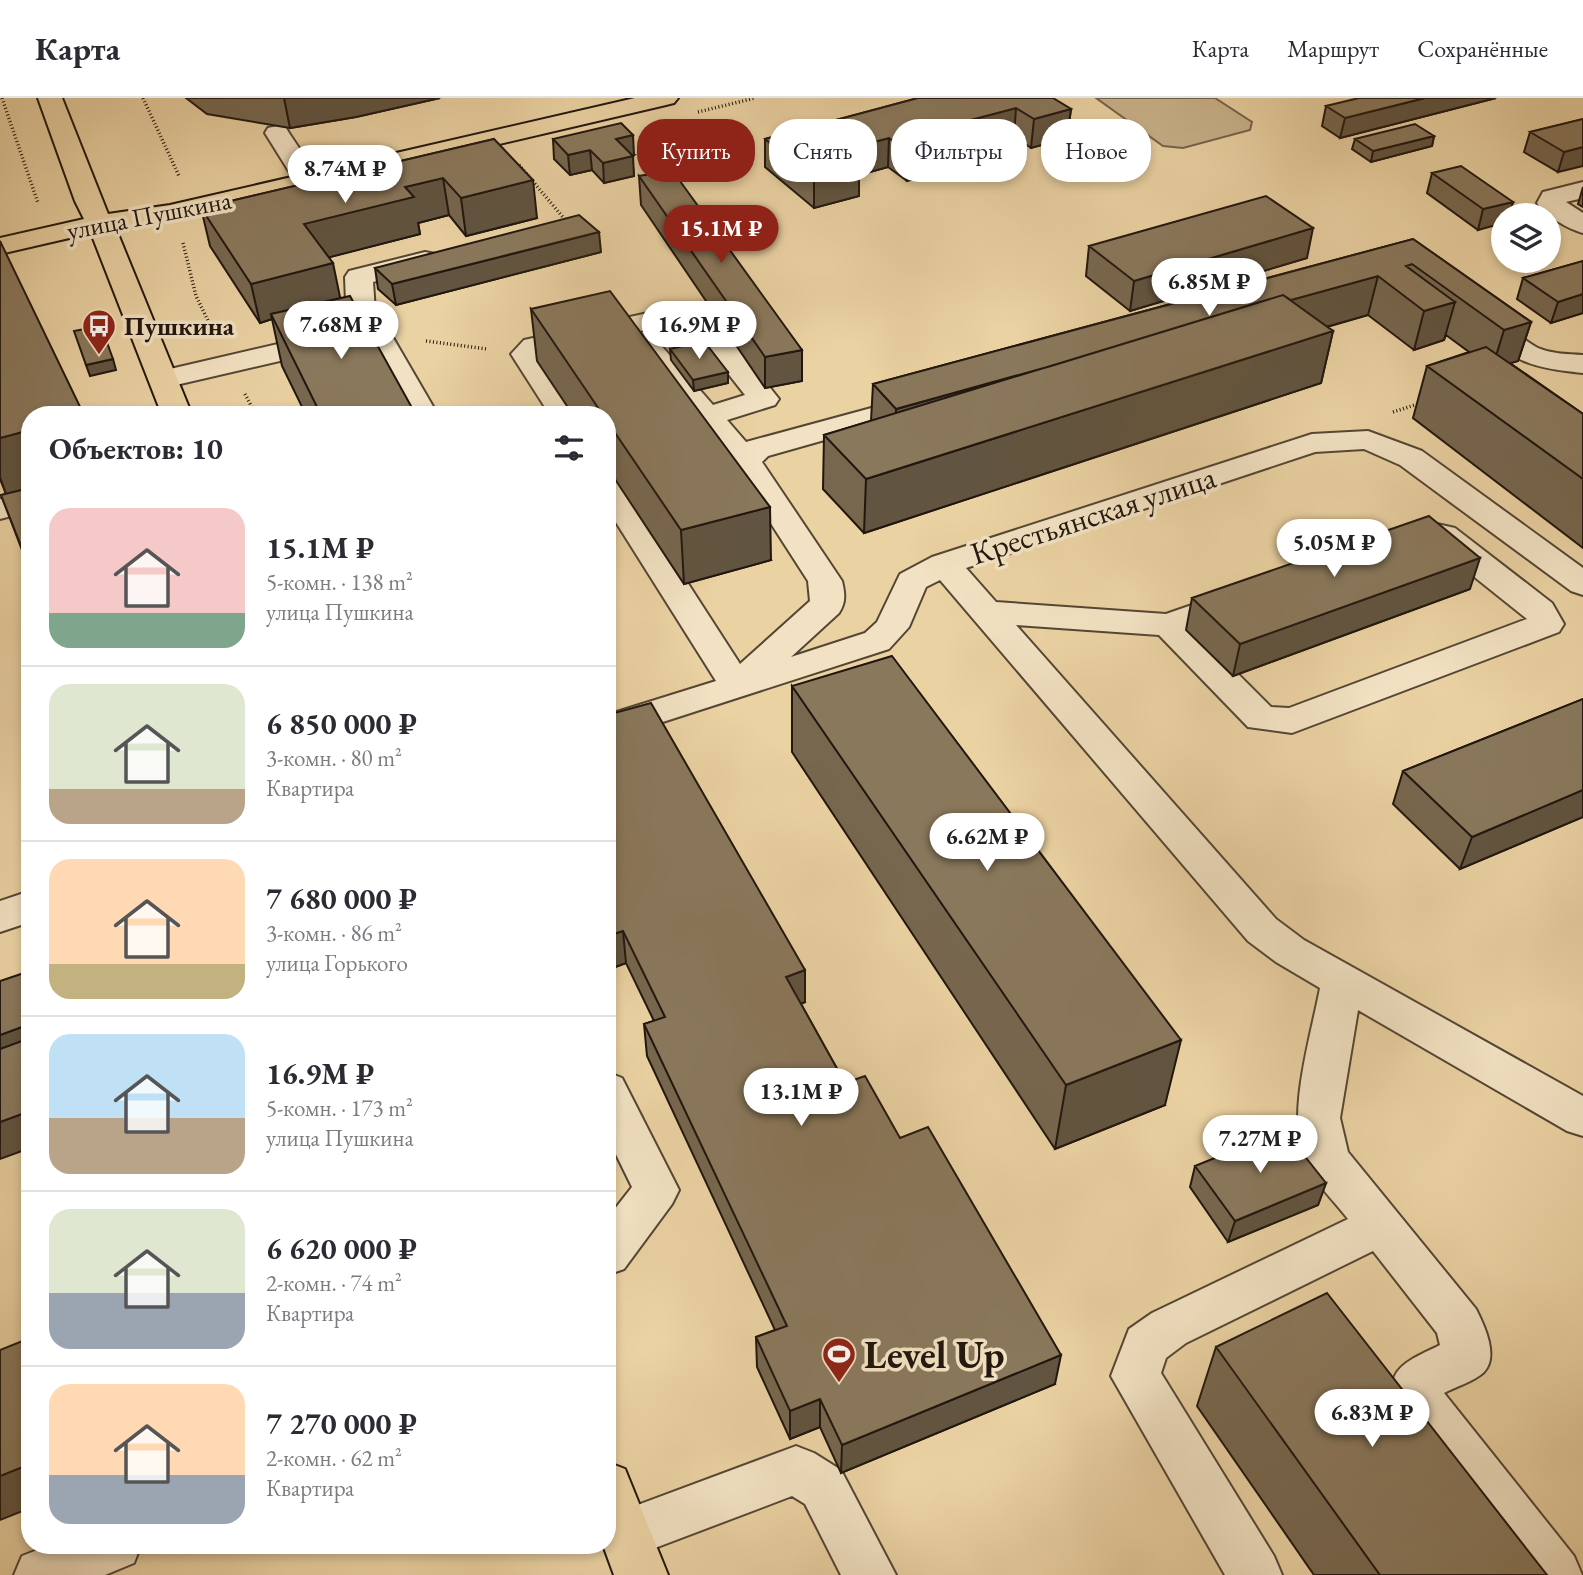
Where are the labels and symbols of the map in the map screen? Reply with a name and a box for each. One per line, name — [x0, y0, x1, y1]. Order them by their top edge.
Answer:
pin: 8.74M ₽ — [280, 146, 410, 205]
street label: улица Пушкина — [64, 182, 235, 248]
pin: 15.1M ₽ — [656, 206, 786, 265]
pin: 6.85M ₽ — [1144, 258, 1274, 318]
pin: 7.68M ₽ — [276, 302, 406, 361]
pin: 16.9M ₽ — [634, 302, 764, 361]
bus stop icon: Пушкина — [80, 307, 118, 356]
place label: Пушкина — [124, 309, 235, 343]
street label: Крестьянская улица — [965, 455, 1221, 574]
pin: 5.05M ₽ — [1269, 519, 1399, 579]
pin: 6.62M ₽ — [922, 814, 1052, 873]
pin: 13.1M ₽ — [736, 1068, 866, 1128]
pin: 7.27M ₽ — [1195, 1116, 1325, 1175]
place label: Level Up — [864, 1330, 1005, 1379]
sports icon: Level Up — [820, 1335, 858, 1384]
pin: 6.83M ₽ — [1307, 1390, 1437, 1449]

